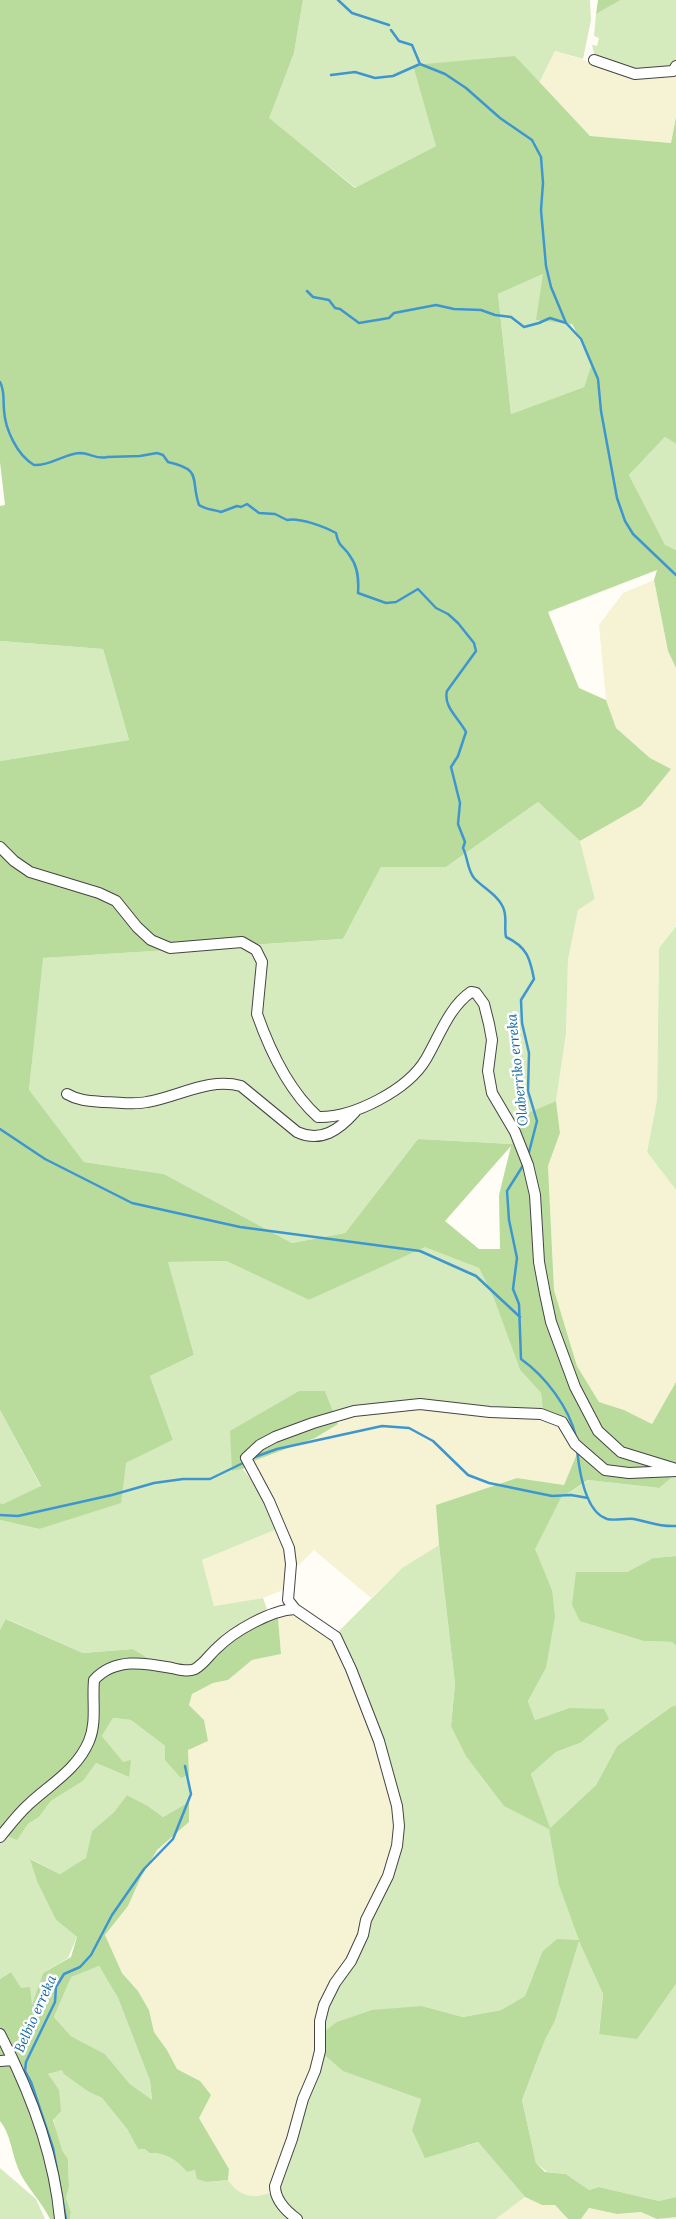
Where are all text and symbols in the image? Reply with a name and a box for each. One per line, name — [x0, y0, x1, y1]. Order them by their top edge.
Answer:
water label: Olaberriko erreka — [504, 1013, 532, 1127]
water label: Belbio erreka — [11, 1973, 61, 2055]

